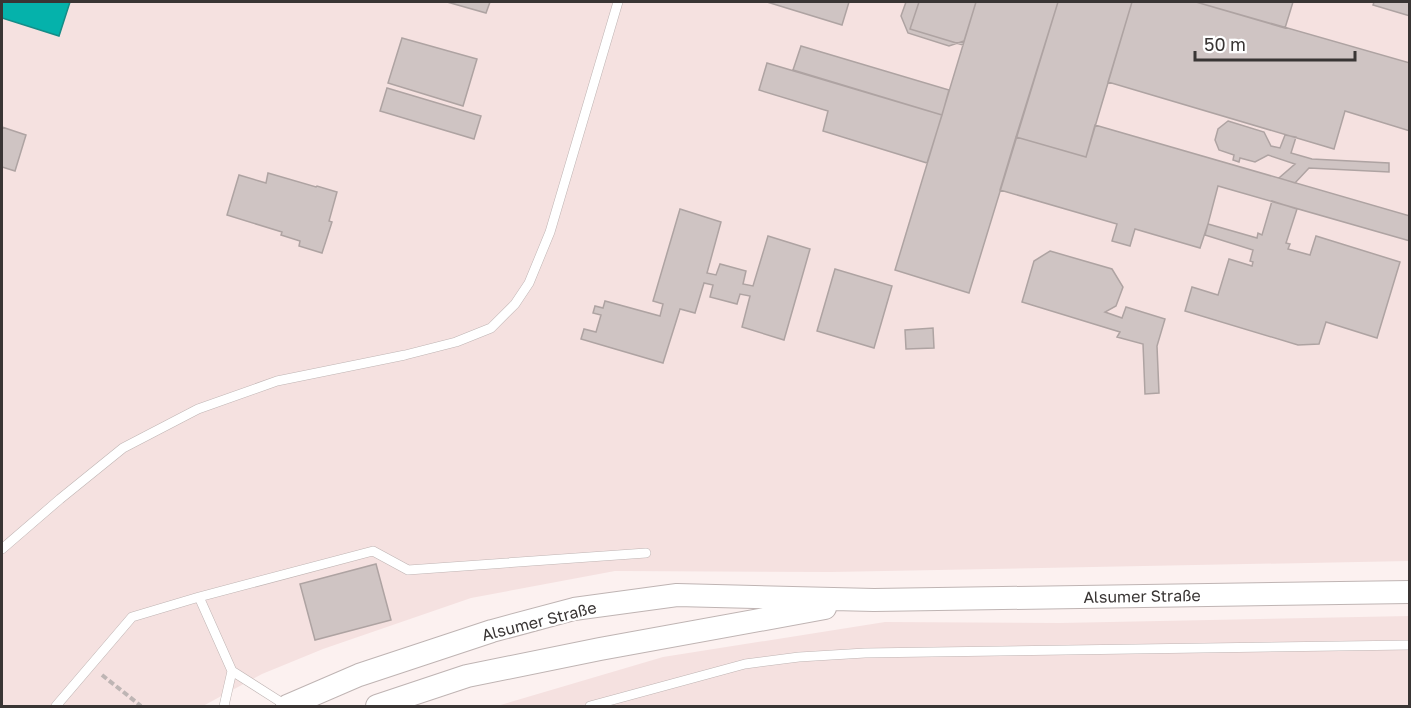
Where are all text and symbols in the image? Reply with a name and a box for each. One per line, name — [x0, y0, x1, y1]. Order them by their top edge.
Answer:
scale bar — [1195, 24, 1356, 62]
text: 50 m — [1204, 33, 1246, 55]
street label: Alsumer Straße — [1083, 585, 1201, 607]
street label: Alsumer Straße — [480, 597, 598, 645]

